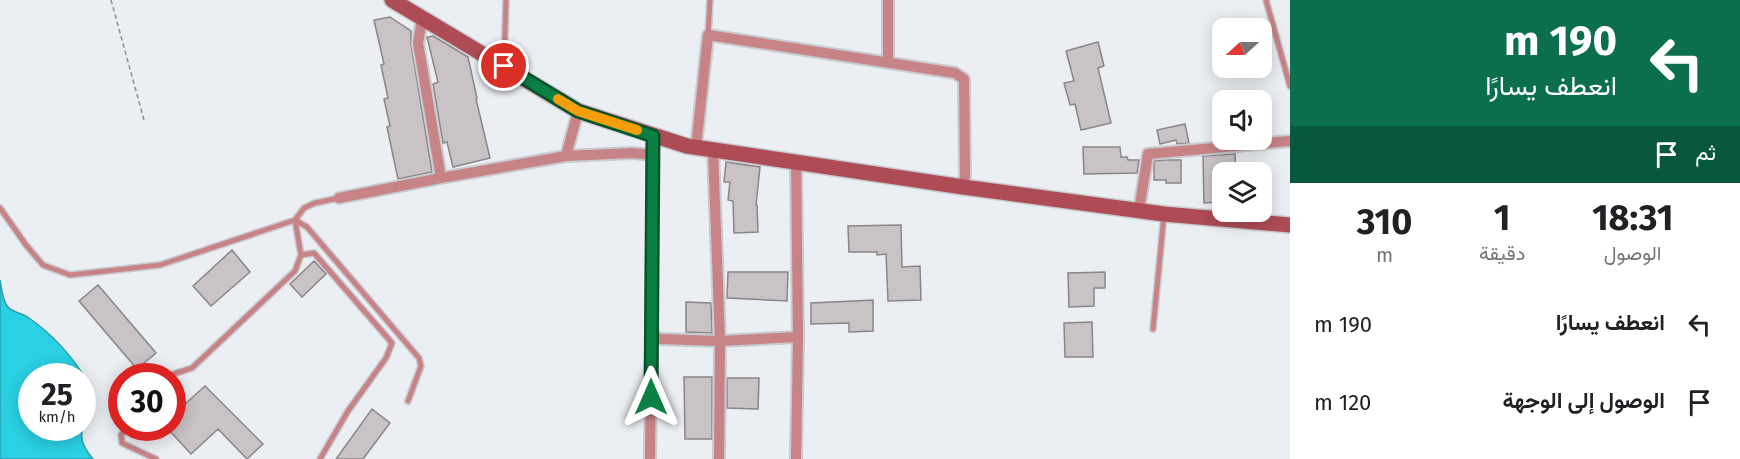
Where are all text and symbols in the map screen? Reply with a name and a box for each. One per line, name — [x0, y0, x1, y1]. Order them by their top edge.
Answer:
text: 190 m — [1504, 16, 1617, 66]
north arrow — [1212, 18, 1272, 78]
map controls — [1212, 18, 1272, 222]
icon: left — [1638, 24, 1716, 102]
pin — [478, 40, 529, 91]
icon: arrive — [487, 49, 520, 82]
text: انعطف يسارًا — [1485, 70, 1617, 102]
button: sound — [1212, 90, 1272, 150]
icon: arrive — [1650, 138, 1683, 171]
text: ثم — [1695, 139, 1716, 166]
button: layers — [1212, 162, 1272, 222]
text: 1 — [1494, 196, 1510, 240]
text: 18:31 — [1592, 196, 1673, 240]
text: 310 — [1357, 200, 1412, 244]
text: دقيقة — [1479, 241, 1525, 265]
text: الوصول — [1604, 241, 1662, 265]
text: m — [1376, 243, 1393, 267]
icon: left — [1683, 308, 1716, 341]
text: انعطف يسارًا — [1556, 309, 1665, 336]
text: 190 m — [1314, 311, 1372, 338]
speed limit sign: 30 — [108, 363, 186, 441]
position arrow — [619, 365, 683, 429]
text: 25 — [41, 377, 73, 413]
icon: arrive — [1683, 386, 1716, 419]
text: الوصول إلى الوجهة — [1502, 387, 1665, 414]
text: 120 m — [1314, 389, 1371, 416]
text: km/h — [38, 408, 76, 426]

